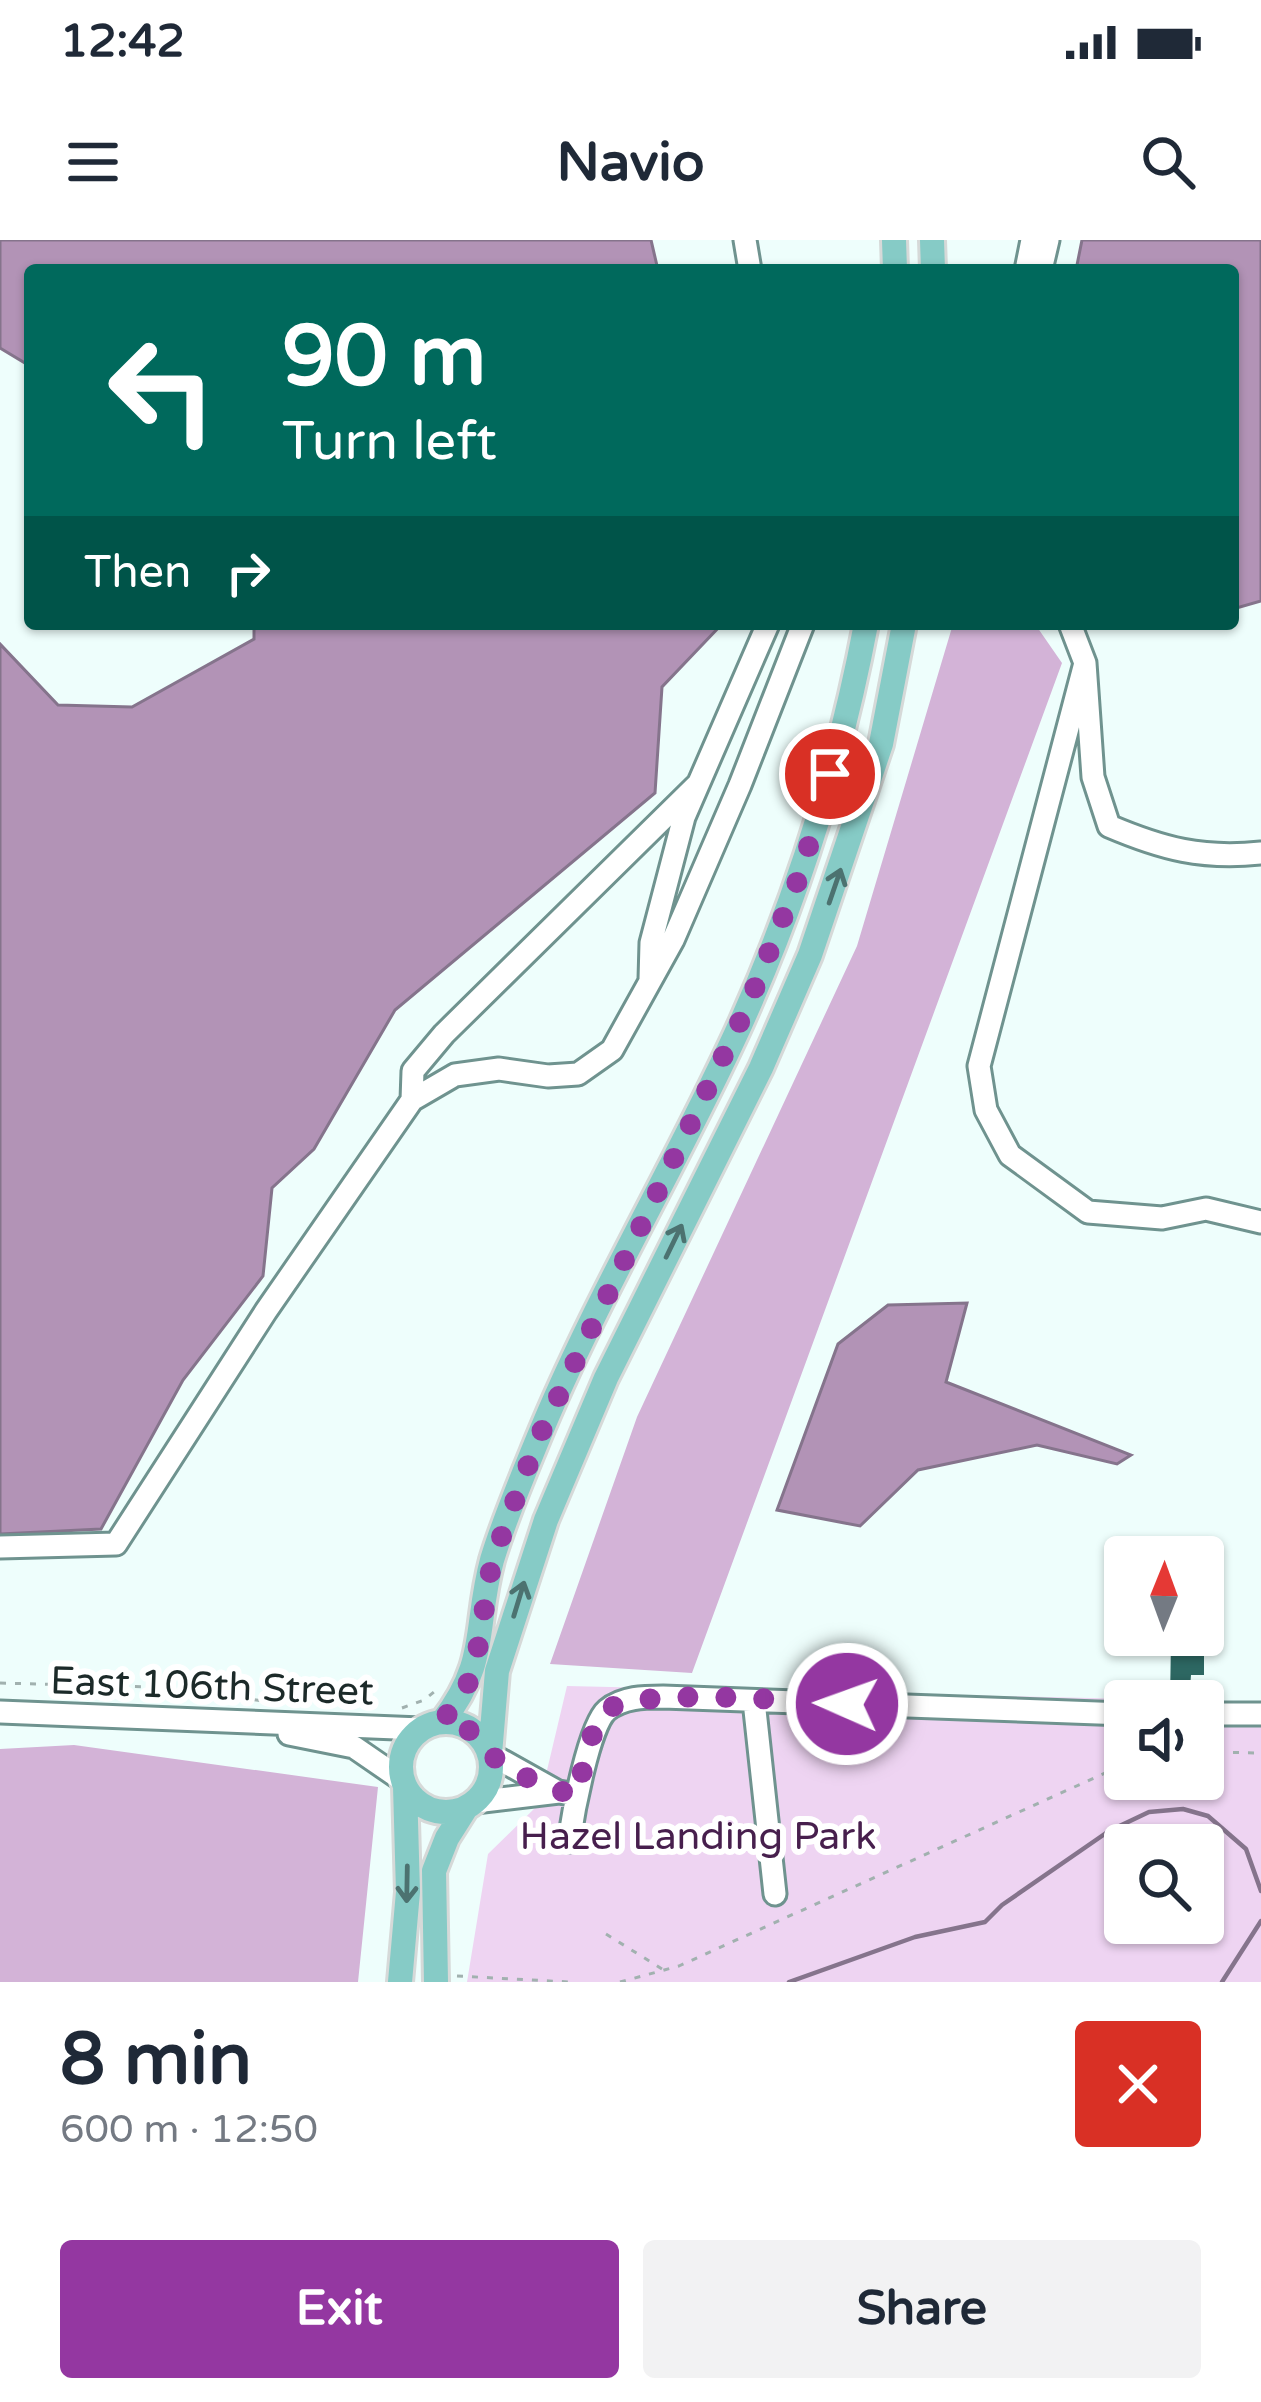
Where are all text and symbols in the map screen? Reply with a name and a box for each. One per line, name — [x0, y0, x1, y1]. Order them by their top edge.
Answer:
text: 12:42 — [60, 15, 185, 69]
icon: menu — [60, 129, 126, 195]
icon: search — [1135, 129, 1201, 195]
text: Navio — [556, 130, 705, 195]
text: 90 m — [282, 307, 486, 408]
icon: left — [84, 312, 240, 468]
text: Turn left — [282, 409, 497, 474]
icon: right — [215, 540, 281, 606]
text: Then — [84, 546, 191, 600]
pin — [779, 723, 881, 825]
icon: arrive — [797, 741, 863, 807]
one-way arrow — [826, 869, 847, 906]
one-way arrow — [663, 1224, 686, 1259]
north arrow — [1104, 1536, 1224, 1656]
map controls — [1104, 1536, 1224, 1944]
one-way arrow — [510, 1581, 532, 1619]
position arrow — [784, 1641, 910, 1767]
street label: East 106th Street — [49, 1657, 375, 1716]
button: sound — [1104, 1680, 1224, 1800]
park label: Hazel Landing Park — [520, 1813, 876, 1860]
button: search — [1104, 1824, 1224, 1944]
one-way arrow — [396, 1864, 419, 1903]
text: 8 min — [60, 2017, 252, 2104]
button: close — [1075, 2021, 1201, 2147]
text: 600 m · 12:50 — [60, 2106, 318, 2153]
button: Exit — [60, 2240, 619, 2378]
button: Share — [643, 2240, 1201, 2378]

